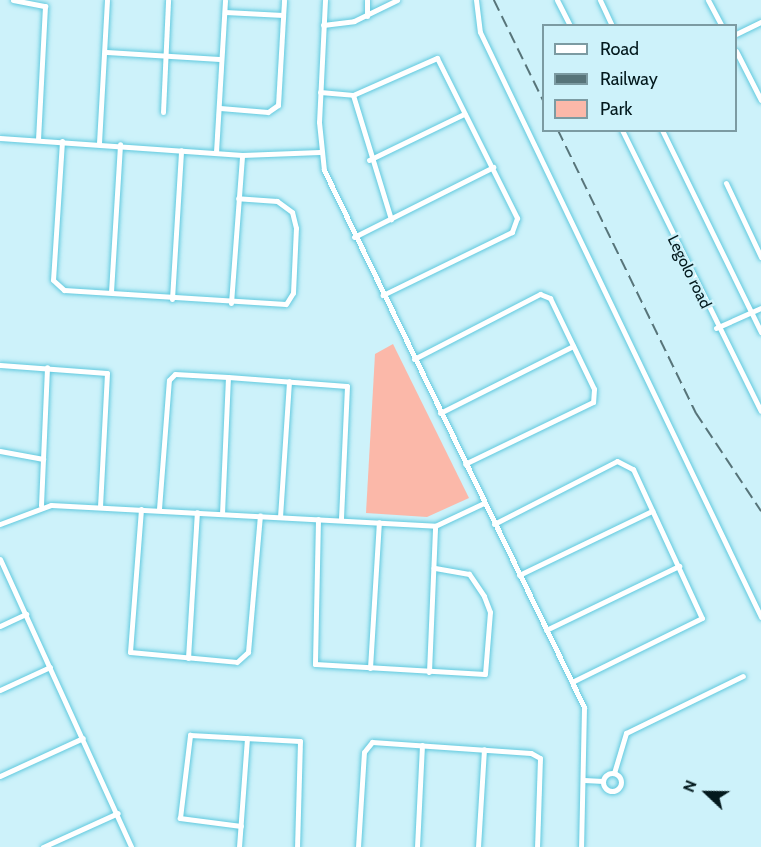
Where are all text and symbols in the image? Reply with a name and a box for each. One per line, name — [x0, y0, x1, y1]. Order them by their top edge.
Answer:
legend — [542, 24, 737, 132]
text: Road — [600, 38, 639, 60]
text: Railway — [600, 68, 658, 90]
text: Park — [600, 98, 632, 120]
street label: Legolo road — [663, 232, 715, 312]
north arrow — [677, 763, 737, 823]
text: N — [679, 777, 701, 795]

